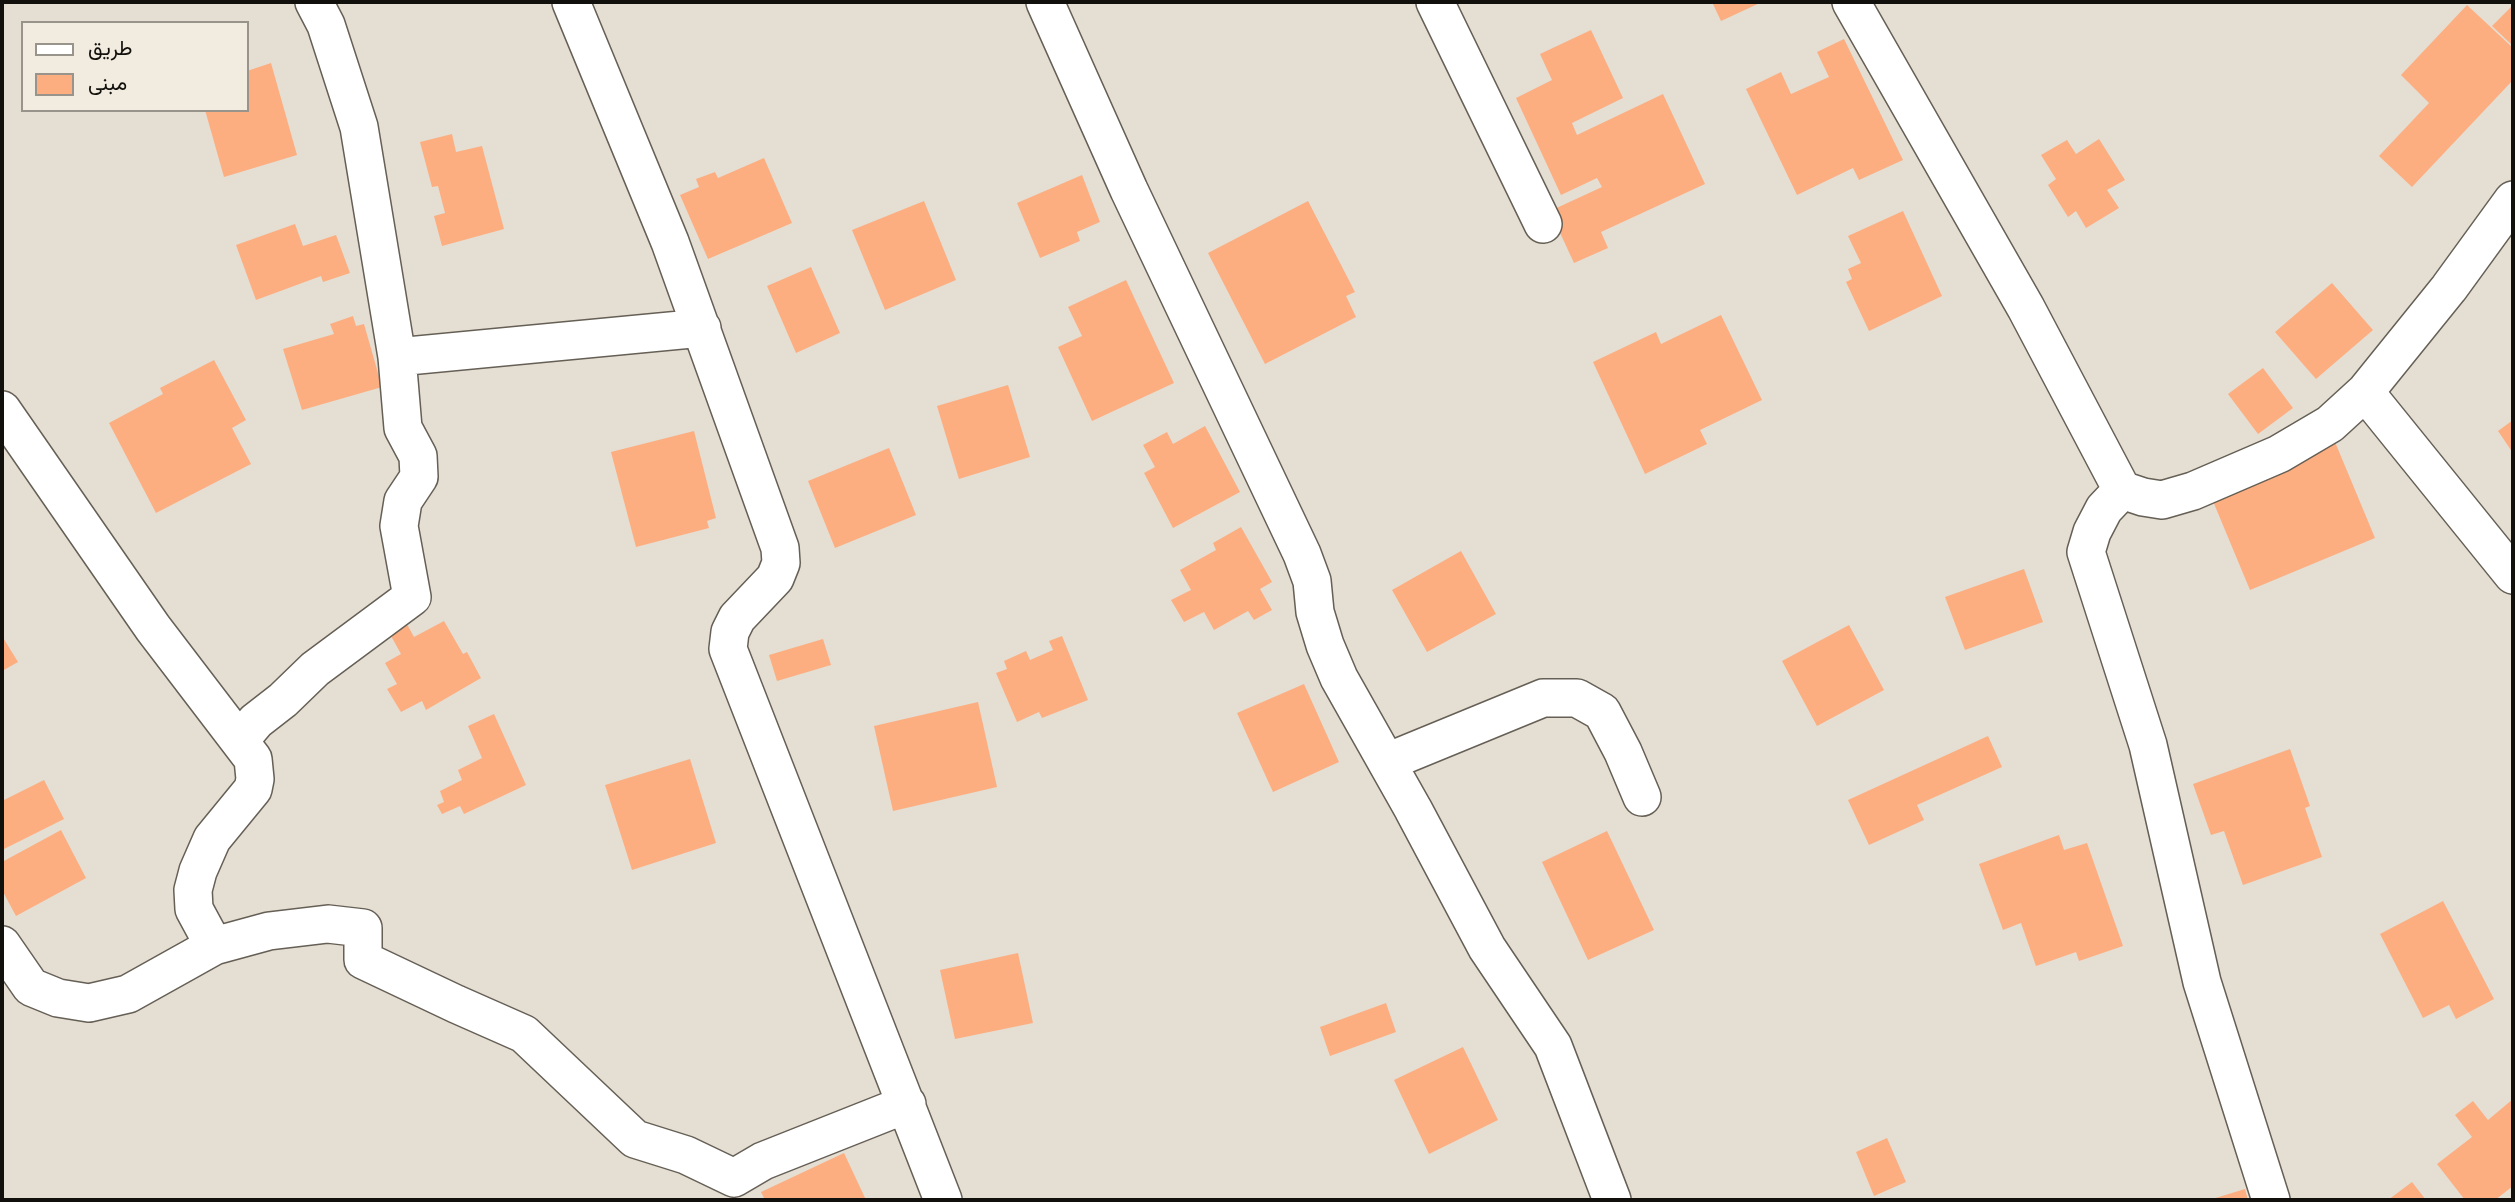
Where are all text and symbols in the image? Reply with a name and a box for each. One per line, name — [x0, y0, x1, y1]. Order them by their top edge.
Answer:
legend — [21, 21, 248, 112]
text: طريق — [88, 34, 133, 60]
text: مبنى — [88, 69, 127, 95]

